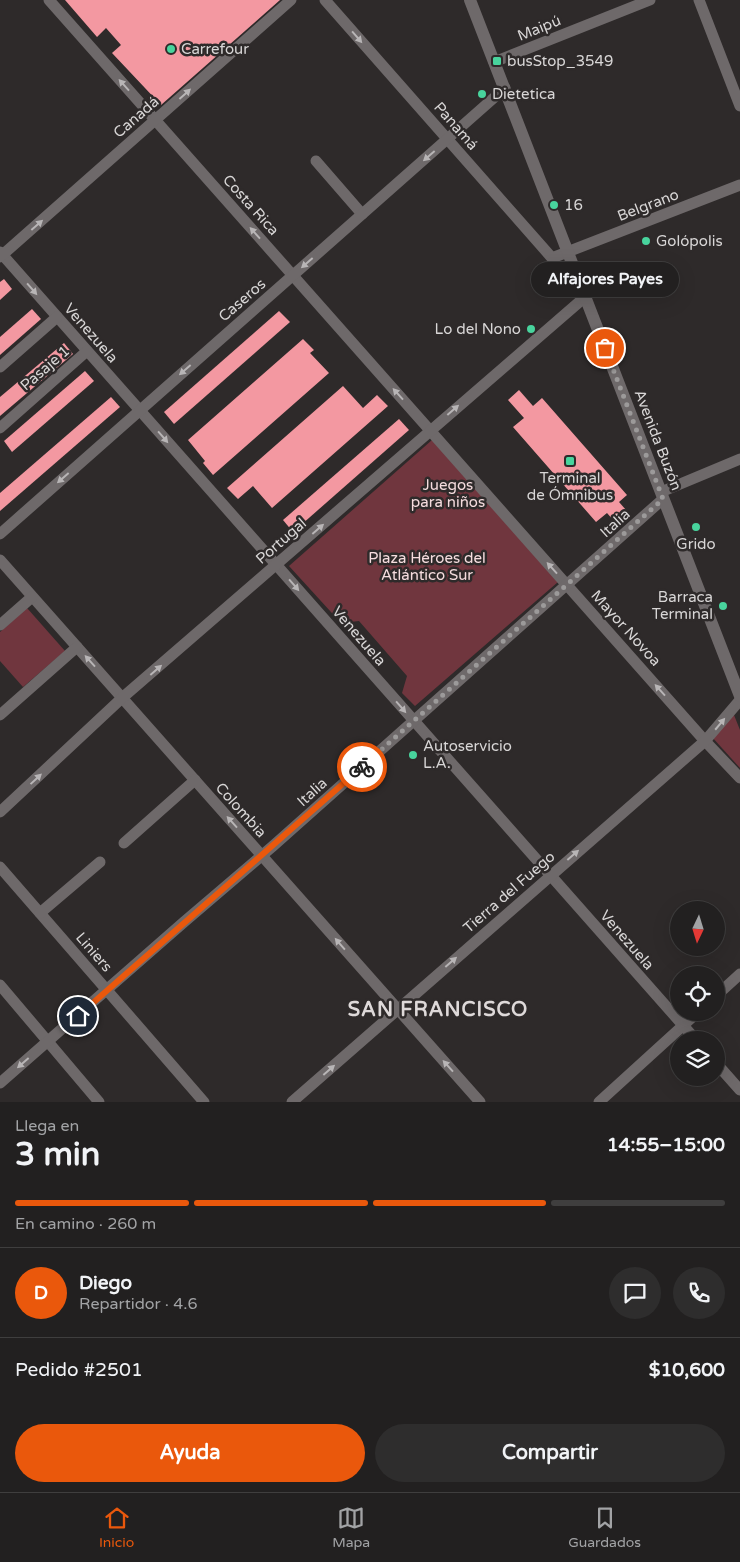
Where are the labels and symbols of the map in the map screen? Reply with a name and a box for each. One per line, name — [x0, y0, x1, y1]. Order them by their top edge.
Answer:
street label: Maipú — [515, 11, 563, 45]
one-way arrow — [352, 30, 363, 43]
place label: Carrefour — [181, 40, 249, 58]
marker: Carrefour — [165, 43, 177, 55]
place label: busStop_3549 — [507, 52, 613, 70]
marker: busStop_3549 — [491, 55, 503, 67]
one-way arrow — [118, 80, 130, 92]
place label: Dietetica — [492, 85, 555, 103]
one-way arrow — [178, 88, 190, 100]
marker: Dietetica — [476, 88, 488, 100]
street label: Canadá — [110, 92, 162, 142]
street label: Panamá — [430, 98, 482, 154]
one-way arrow — [422, 150, 435, 161]
street label: Costa Rica — [219, 171, 283, 239]
street label: Belgrano — [615, 185, 681, 225]
place label: 16 — [564, 196, 583, 214]
marker: 16 — [548, 199, 560, 211]
one-way arrow — [30, 219, 42, 231]
one-way arrow — [250, 227, 261, 239]
place label: Golópolis — [656, 232, 723, 250]
marker: Golópolis — [640, 235, 652, 247]
one-way arrow — [301, 257, 313, 268]
callout: Alfajores Payes — [531, 263, 679, 298]
street label: Caseros — [215, 275, 269, 325]
one-way arrow — [26, 283, 37, 295]
street label: Venezuela — [60, 300, 122, 366]
place label: Lo del Nono — [435, 320, 521, 338]
marker: Lo del Nono — [525, 323, 537, 335]
pin — [584, 327, 626, 369]
street label: Pasaje 1 — [17, 342, 73, 394]
one-way arrow — [179, 365, 192, 376]
street label: Avenida Buzón — [630, 387, 686, 493]
one-way arrow — [392, 388, 404, 400]
one-way arrow — [447, 404, 459, 416]
one-way arrow — [157, 431, 168, 443]
marker: Terminal de Ómnibus — [564, 455, 576, 467]
place label: Terminal de Ómnibus — [527, 469, 613, 504]
one-way arrow — [58, 472, 70, 484]
park label: Juegos para niños — [411, 476, 485, 511]
street label: Italia — [596, 505, 634, 541]
street label: Portugal — [252, 514, 310, 568]
marker: Grido — [690, 521, 702, 533]
one-way arrow — [311, 523, 324, 534]
place label: Grido — [676, 535, 716, 553]
park label: Plaza Héroes del Atlántico Sur — [368, 549, 486, 584]
one-way arrow — [547, 562, 558, 575]
one-way arrow — [288, 579, 299, 591]
street label: Mayor Novoa — [587, 586, 665, 670]
place label: Barraca Terminal — [652, 588, 713, 623]
marker: Barraca Terminal — [717, 600, 729, 612]
street label: Venezuela — [328, 603, 390, 669]
one-way arrow — [84, 656, 96, 668]
one-way arrow — [149, 664, 162, 675]
one-way arrow — [654, 684, 666, 696]
one-way arrow — [396, 700, 407, 713]
one-way arrow — [714, 718, 726, 730]
place label: Autoservicio L.A. — [423, 737, 512, 772]
courier — [337, 742, 387, 792]
marker: Autoservicio L.A. — [407, 749, 419, 761]
one-way arrow — [29, 773, 41, 785]
street label: Italia — [293, 774, 331, 810]
street label: Colombia — [212, 779, 270, 841]
one-way arrow — [226, 817, 238, 829]
street label: Tierra del Fuego — [460, 847, 558, 937]
one-way arrow — [567, 850, 580, 861]
north arrow — [670, 901, 725, 956]
street label: Venezuela — [596, 907, 658, 973]
street label: Liniers — [72, 928, 116, 976]
one-way arrow — [334, 938, 346, 950]
one-way arrow — [444, 957, 457, 968]
pin — [57, 995, 99, 1037]
district label: SAN FRANCISCO — [348, 998, 528, 1022]
one-way arrow — [16, 1058, 29, 1069]
one-way arrow — [442, 1059, 453, 1072]
one-way arrow — [323, 1065, 335, 1076]

